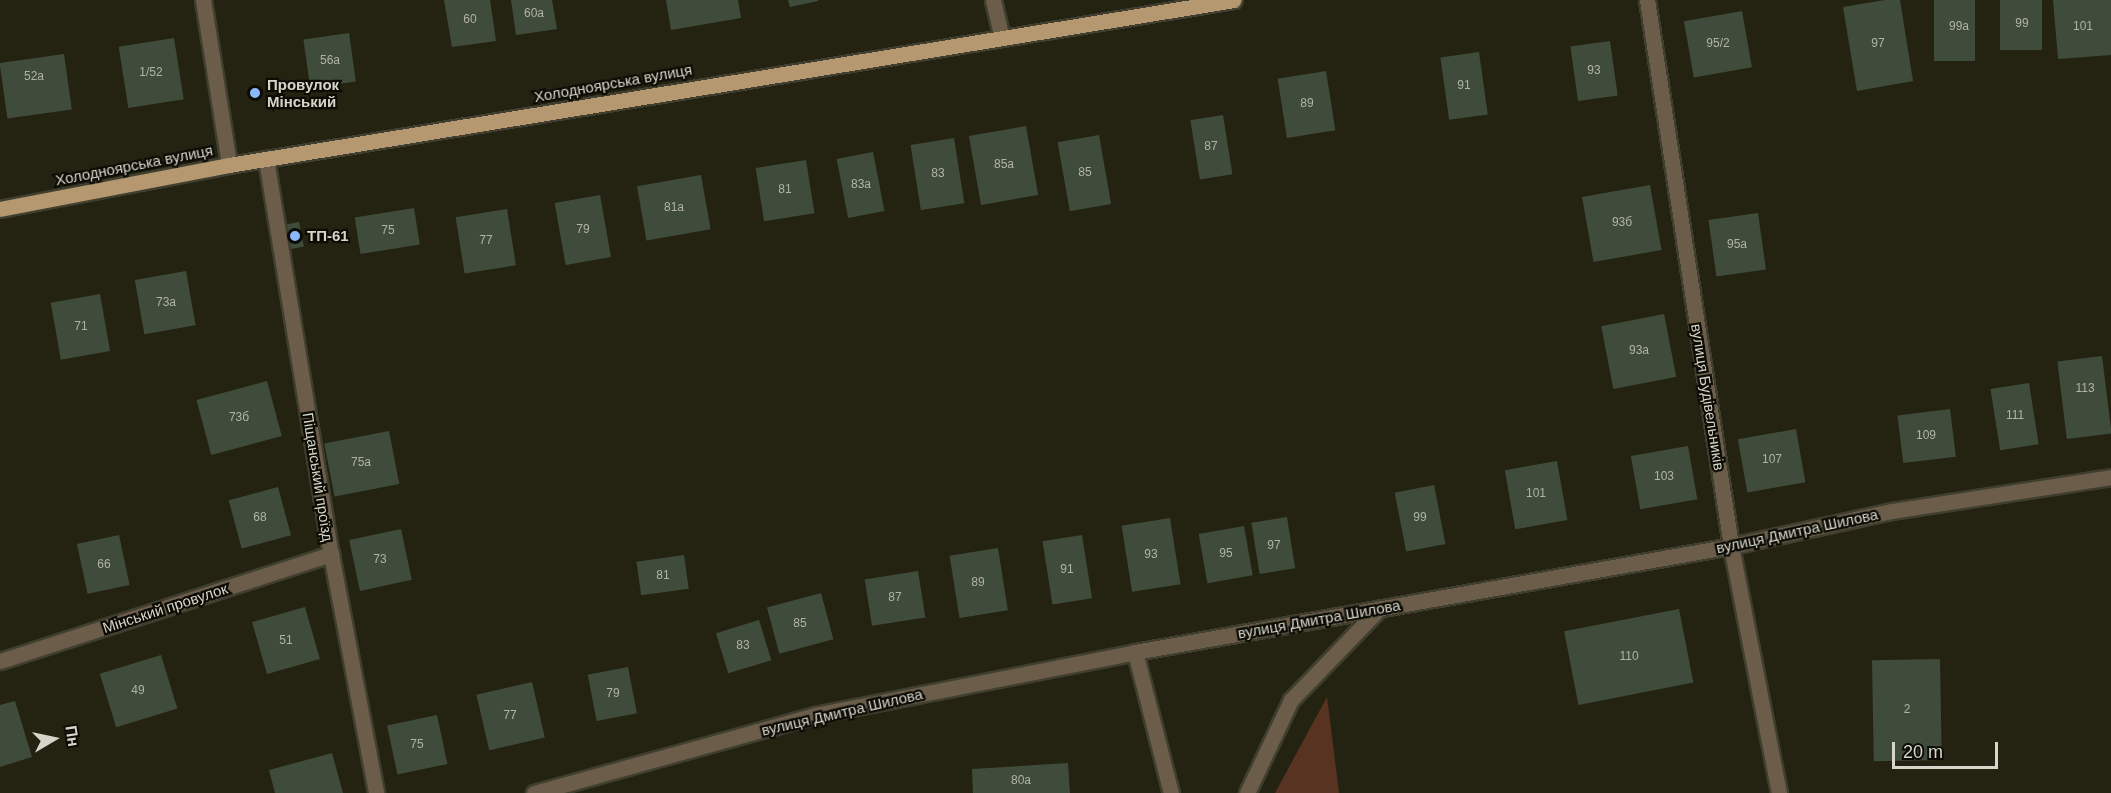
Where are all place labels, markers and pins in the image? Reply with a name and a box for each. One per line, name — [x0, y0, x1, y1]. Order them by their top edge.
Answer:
place label: Провулок Мінський — [267, 75, 339, 110]
marker: Провулок Мінський — [248, 86, 262, 100]
place label: ТП-61 — [307, 227, 349, 245]
marker: ТП-61 — [288, 229, 302, 243]

